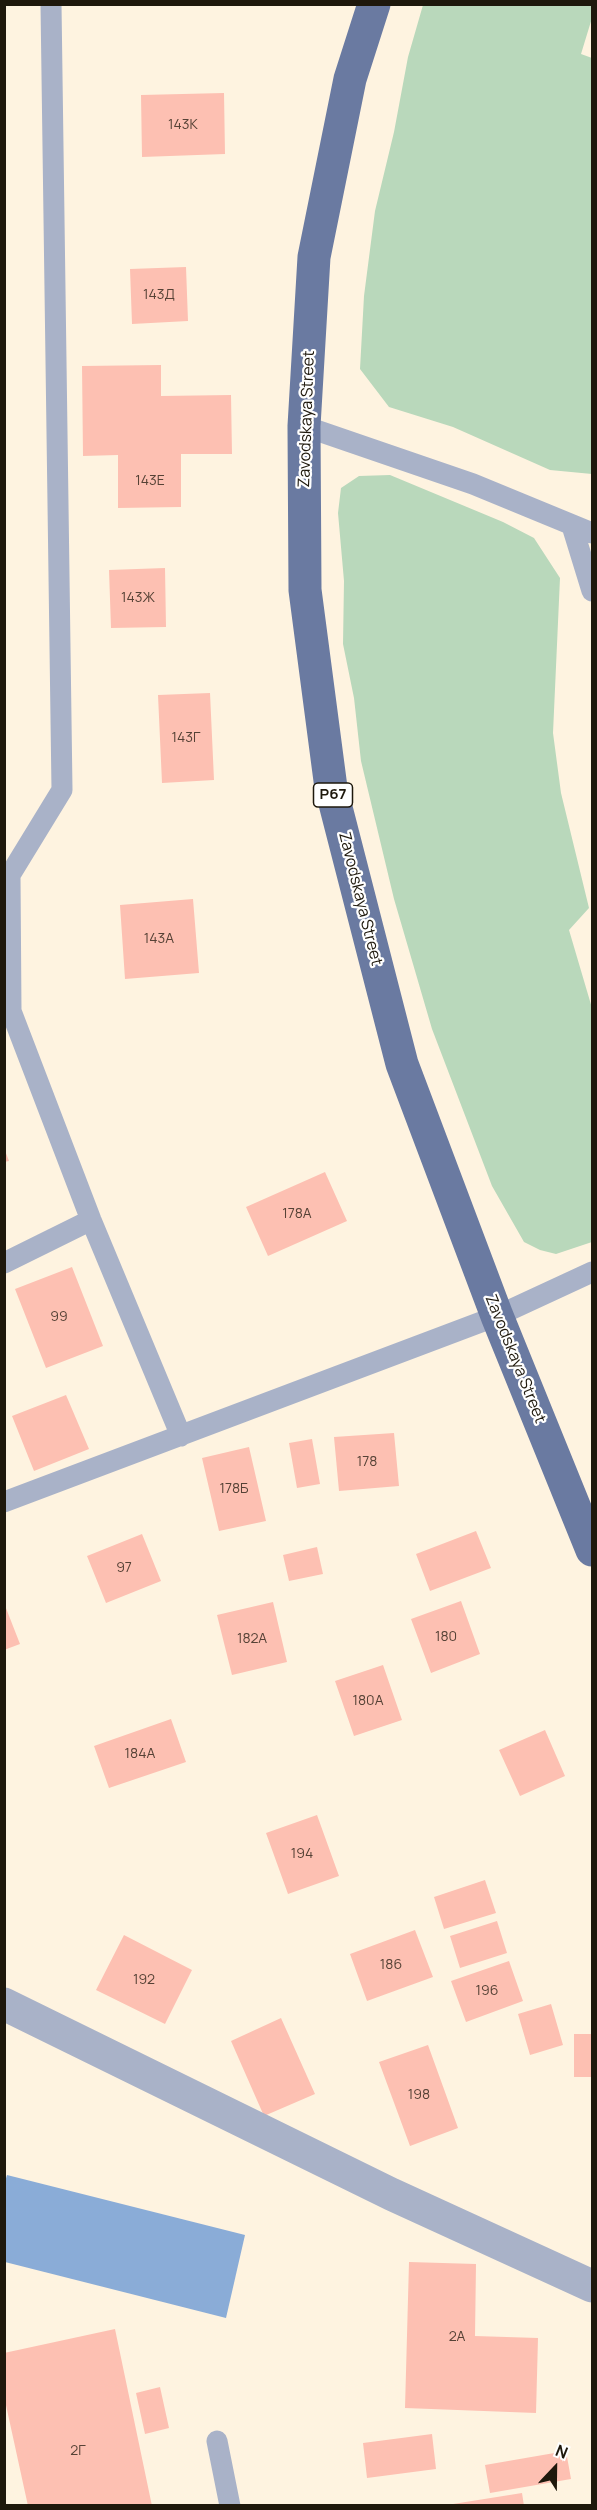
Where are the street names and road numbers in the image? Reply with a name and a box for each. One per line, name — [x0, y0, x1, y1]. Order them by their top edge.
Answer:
street label: Zavodskaya Street — [295, 350, 319, 488]
road number: Р67 — [314, 783, 352, 807]
street label: Zavodskaya Street — [334, 830, 386, 968]
street label: Zavodskaya Street — [480, 1292, 550, 1426]

